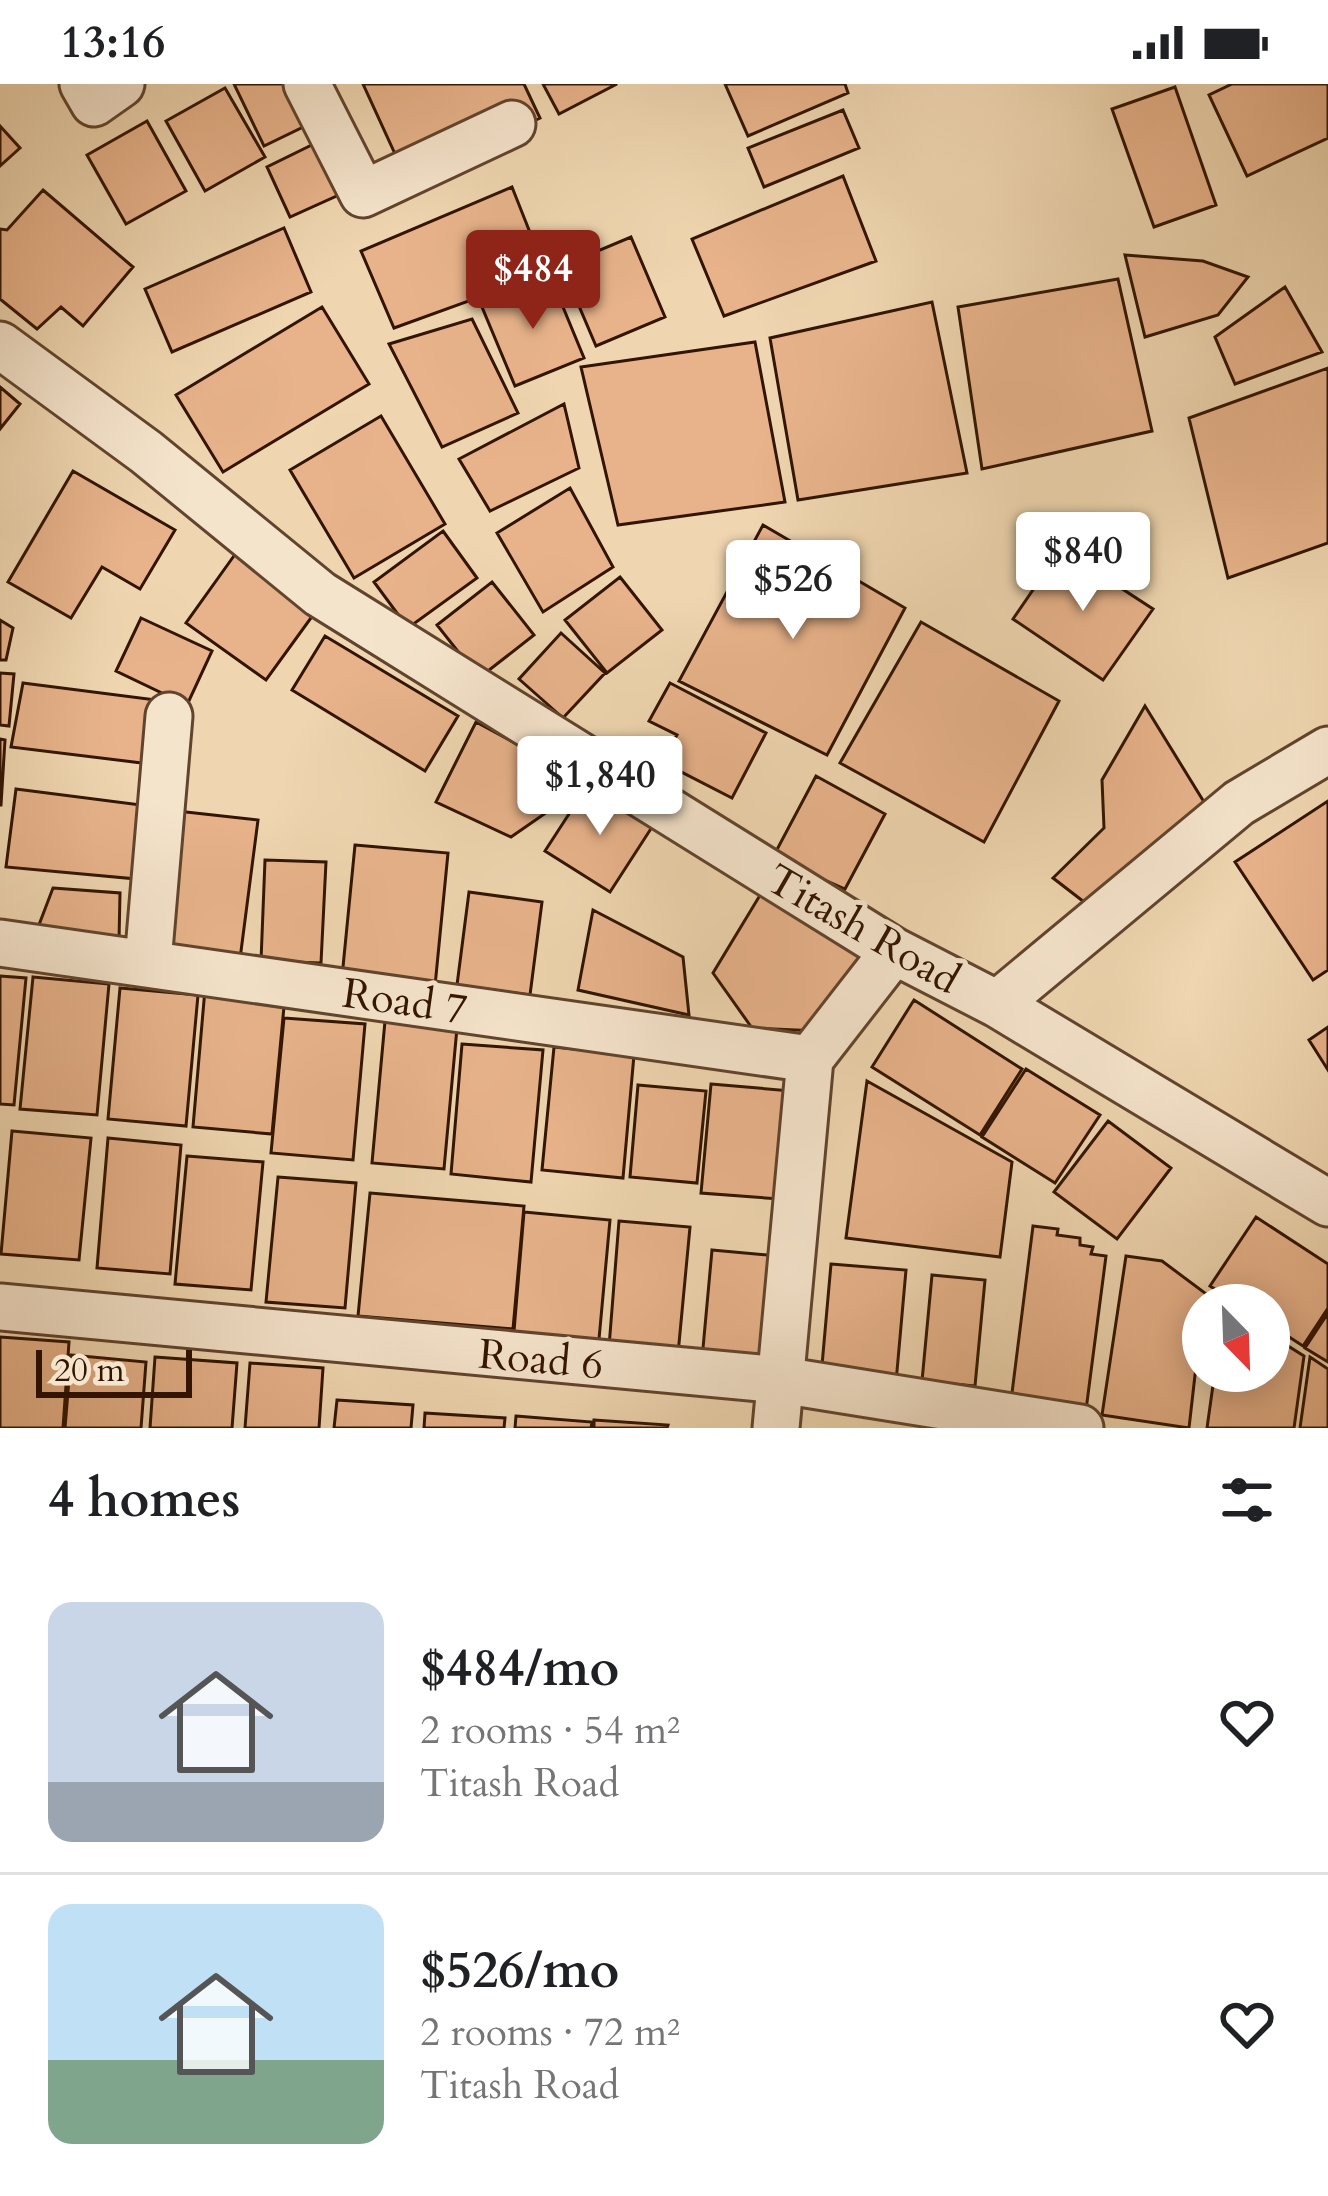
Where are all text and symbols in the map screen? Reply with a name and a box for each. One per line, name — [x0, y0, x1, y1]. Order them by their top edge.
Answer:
text: 13:16 — [60, 12, 165, 73]
pin: $484 — [462, 230, 604, 332]
text: $484 — [493, 242, 573, 295]
pin: $840 — [1012, 512, 1154, 614]
text: $840 — [1043, 524, 1123, 577]
pin: $526 — [722, 540, 864, 642]
text: $526 — [753, 552, 833, 605]
pin: $1,840 — [502, 736, 698, 838]
text: $1,840 — [544, 748, 656, 801]
street label: Titash Road — [756, 851, 970, 1008]
street label: Road 7 — [339, 965, 471, 1038]
north arrow — [1182, 1284, 1290, 1392]
map controls — [1182, 1284, 1290, 1392]
street label: Road 6 — [476, 1326, 606, 1393]
scale bar — [36, 1344, 192, 1397]
text: 20 m — [54, 1348, 125, 1393]
text: 4 homes — [48, 1465, 240, 1535]
icon: filters — [1214, 1467, 1280, 1533]
text: $484/mo — [420, 1634, 619, 1704]
icon: home — [144, 1650, 288, 1794]
icon: heart — [1214, 1689, 1280, 1755]
text: 2 rooms · 54 m² — [420, 1704, 680, 1757]
text: Titash Road — [420, 1757, 619, 1810]
text: $526/mo — [420, 1936, 619, 2006]
icon: home — [144, 1952, 288, 2096]
icon: heart — [1214, 1991, 1280, 2057]
text: 2 rooms · 72 m² — [420, 2006, 680, 2059]
text: Titash Road — [420, 2059, 619, 2112]

